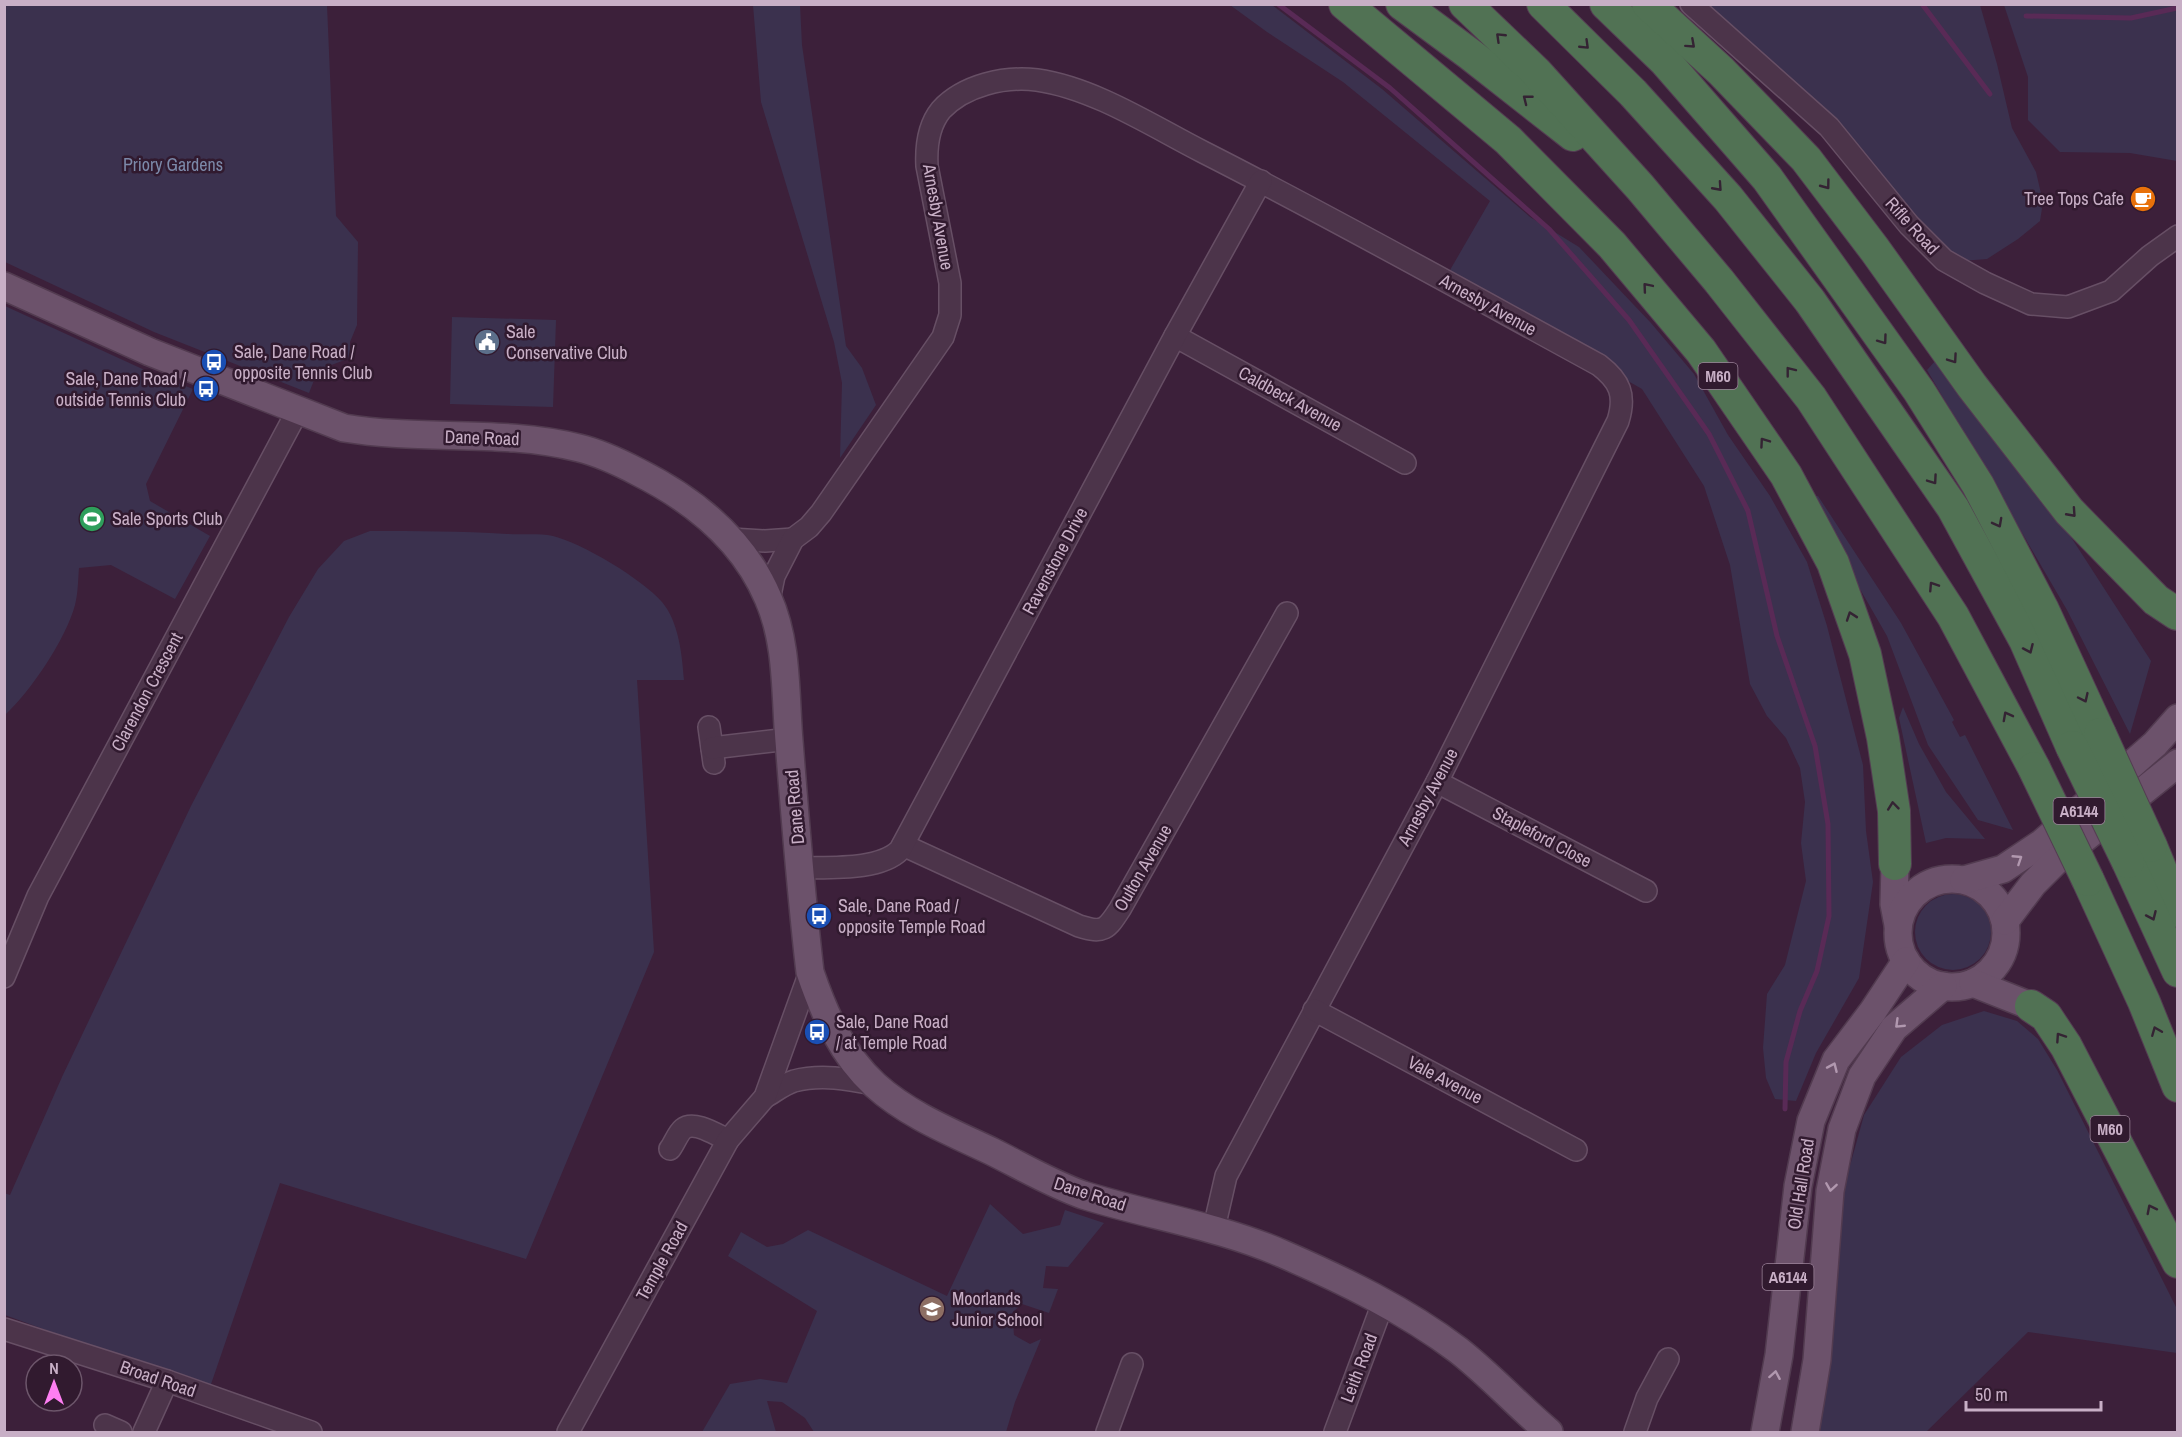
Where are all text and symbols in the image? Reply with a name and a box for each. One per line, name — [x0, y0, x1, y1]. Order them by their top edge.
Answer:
one-way arrow — [1496, 33, 1506, 44]
one-way arrow — [1684, 37, 1695, 48]
one-way arrow — [1577, 38, 1588, 49]
one-way arrow — [1523, 96, 1534, 107]
park label: Priory Gardens — [123, 152, 223, 177]
street label: Arnesby Avenue — [917, 161, 960, 272]
one-way arrow — [1818, 178, 1829, 189]
one-way arrow — [1711, 180, 1722, 191]
cafe icon: Tree Tops Cafe — [2128, 184, 2158, 214]
place label: Tree Tops Cafe — [2024, 186, 2124, 211]
street label: Rifle Road — [1880, 191, 1945, 260]
street label: Arnesby Avenue — [1434, 267, 1541, 341]
one-way arrow — [1643, 283, 1654, 294]
place label: Sale Conservative Club — [506, 319, 627, 365]
public building icon: Sale Conservative Club — [472, 327, 502, 357]
one-way arrow — [1876, 334, 1887, 345]
place label: Sale, Dane Road / opposite Tennis Club — [234, 339, 372, 385]
bus stop icon: Sale, Dane Road / opposite Tennis Club — [199, 347, 229, 377]
one-way arrow — [1946, 353, 1957, 364]
street label: Caldbeck Avenue — [1234, 360, 1346, 437]
road number: M60 — [1698, 363, 1738, 389]
place label: Sale, Dane Road / outside Tennis Club — [56, 366, 187, 412]
one-way arrow — [1786, 367, 1797, 378]
bus stop icon: Sale, Dane Road / outside Tennis Club — [191, 374, 221, 404]
street label: Dane Road — [444, 424, 520, 451]
one-way arrow — [1760, 438, 1771, 449]
one-way arrow — [1926, 473, 1937, 484]
street label: Ravenstone Drive — [1016, 503, 1093, 619]
sports icon: Sale Sports Club — [77, 504, 107, 534]
place label: Sale Sports Club — [112, 506, 223, 531]
one-way arrow — [2065, 507, 2076, 517]
one-way arrow — [1991, 517, 2002, 527]
one-way arrow — [1929, 581, 1940, 592]
one-way arrow — [1846, 611, 1859, 622]
street label: Clarendon Crescent — [105, 628, 188, 756]
one-way arrow — [2022, 643, 2034, 654]
one-way arrow — [2076, 692, 2088, 703]
one-way arrow — [2003, 712, 2014, 722]
street label: Arnesby Avenue — [1391, 744, 1464, 851]
street label: Dane Road — [779, 769, 810, 845]
road number: A6144 — [2054, 798, 2104, 824]
street label: Stapleford Close — [1488, 800, 1596, 873]
one-way arrow — [1887, 801, 1899, 810]
street label: Oulton Avenue — [1108, 820, 1178, 916]
one-way arrow — [2012, 855, 2023, 866]
place label: Sale, Dane Road / opposite Temple Road — [838, 893, 985, 939]
bus stop icon: Sale, Dane Road / opposite Temple Road — [804, 901, 834, 931]
one-way arrow — [2145, 909, 2157, 920]
place label: Sale, Dane Road / at Temple Road — [836, 1009, 948, 1055]
bus stop icon: Sale, Dane Road / at Temple Road — [802, 1017, 832, 1047]
one-way arrow — [1896, 1017, 1907, 1028]
one-way arrow — [2151, 1027, 2163, 1038]
one-way arrow — [2056, 1033, 2067, 1044]
street label: Vale Avenue — [1403, 1049, 1487, 1110]
one-way arrow — [1826, 1062, 1838, 1073]
road number: M60 — [2090, 1116, 2130, 1142]
street label: Old Hall Road — [1781, 1137, 1820, 1231]
street label: Dane Road — [1051, 1170, 1130, 1217]
one-way arrow — [1826, 1182, 1838, 1191]
one-way arrow — [2147, 1205, 2158, 1216]
street label: Temple Road — [630, 1217, 694, 1305]
road number: A6144 — [1762, 1264, 1814, 1290]
place label: Moorlands Junior School — [952, 1286, 1042, 1332]
school or university icon: Moorlands Junior School — [917, 1294, 947, 1324]
street label: Leith Road — [1334, 1330, 1383, 1406]
north arrow — [24, 1353, 84, 1413]
street label: Broad Road — [117, 1354, 199, 1403]
text: N — [49, 1357, 59, 1379]
one-way arrow — [1768, 1370, 1781, 1380]
scale bar — [1966, 1374, 2101, 1412]
text: 50 m — [1975, 1382, 2008, 1407]

